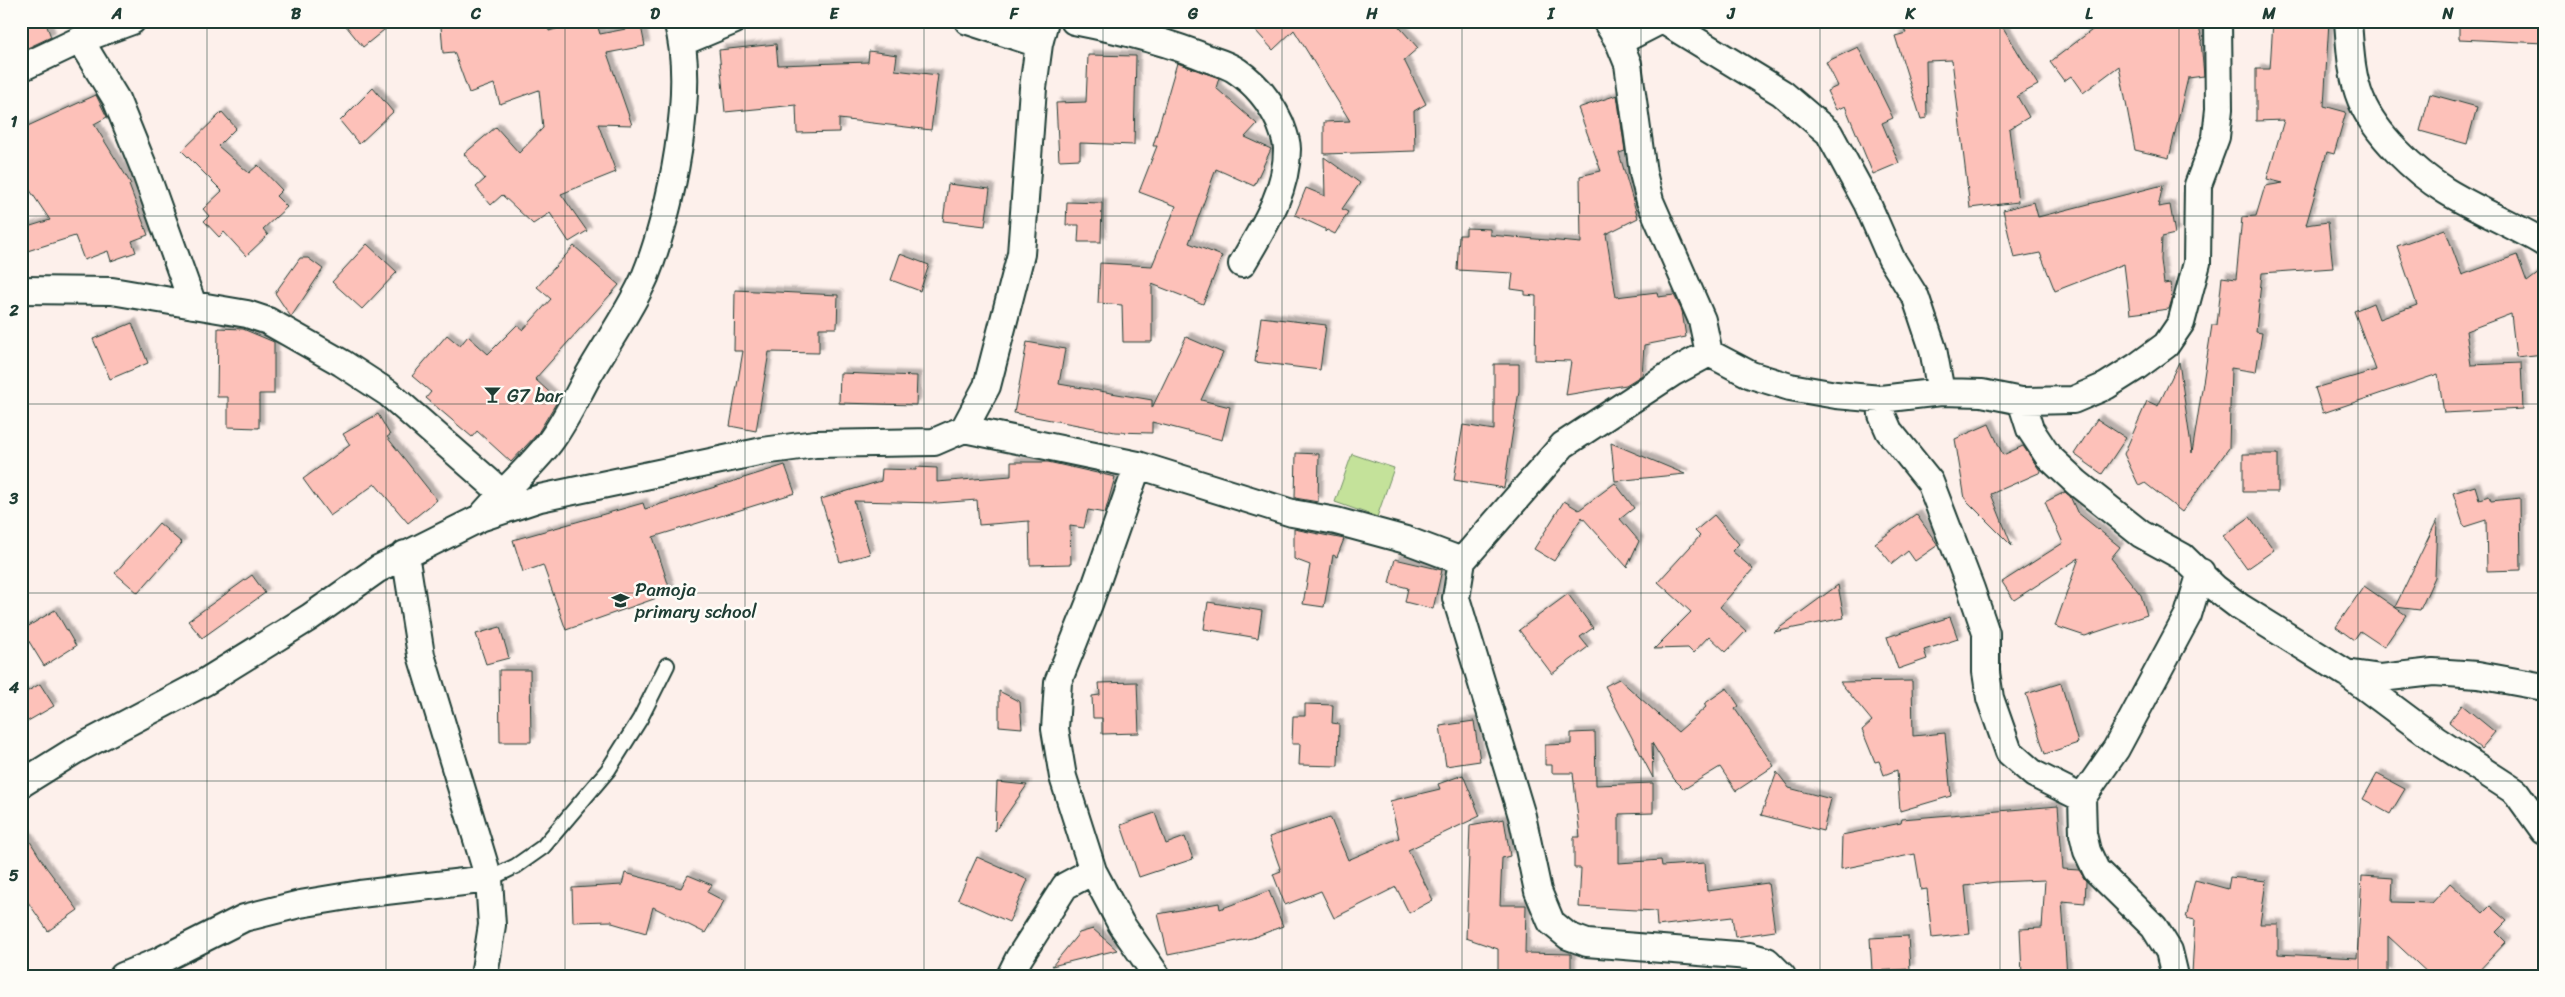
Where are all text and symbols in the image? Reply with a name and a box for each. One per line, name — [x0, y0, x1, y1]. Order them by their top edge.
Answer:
text: A — [111, 0, 122, 28]
text: B — [291, 0, 302, 28]
text: C — [470, 0, 482, 28]
text: D — [650, 0, 660, 28]
text: E — [830, 0, 840, 28]
text: F — [1009, 0, 1020, 28]
text: G — [1187, 0, 1199, 28]
text: H — [1365, 0, 1378, 28]
text: I — [1547, 0, 1556, 28]
text: J — [1726, 0, 1736, 28]
text: K — [1904, 0, 1916, 28]
text: L — [2085, 0, 2093, 28]
text: M — [2261, 0, 2276, 28]
text: N — [2441, 0, 2454, 28]
text: 1 — [11, 107, 18, 136]
text: 2 — [8, 296, 19, 325]
place label: G7 bar — [507, 379, 564, 412]
bar icon: G7 bar — [483, 385, 503, 405]
text: 3 — [9, 484, 19, 513]
place label: Pamoja primary school — [634, 573, 757, 628]
school or university icon: Pamoja primary school — [611, 590, 631, 610]
text: 4 — [8, 673, 19, 702]
text: 5 — [9, 861, 19, 890]

